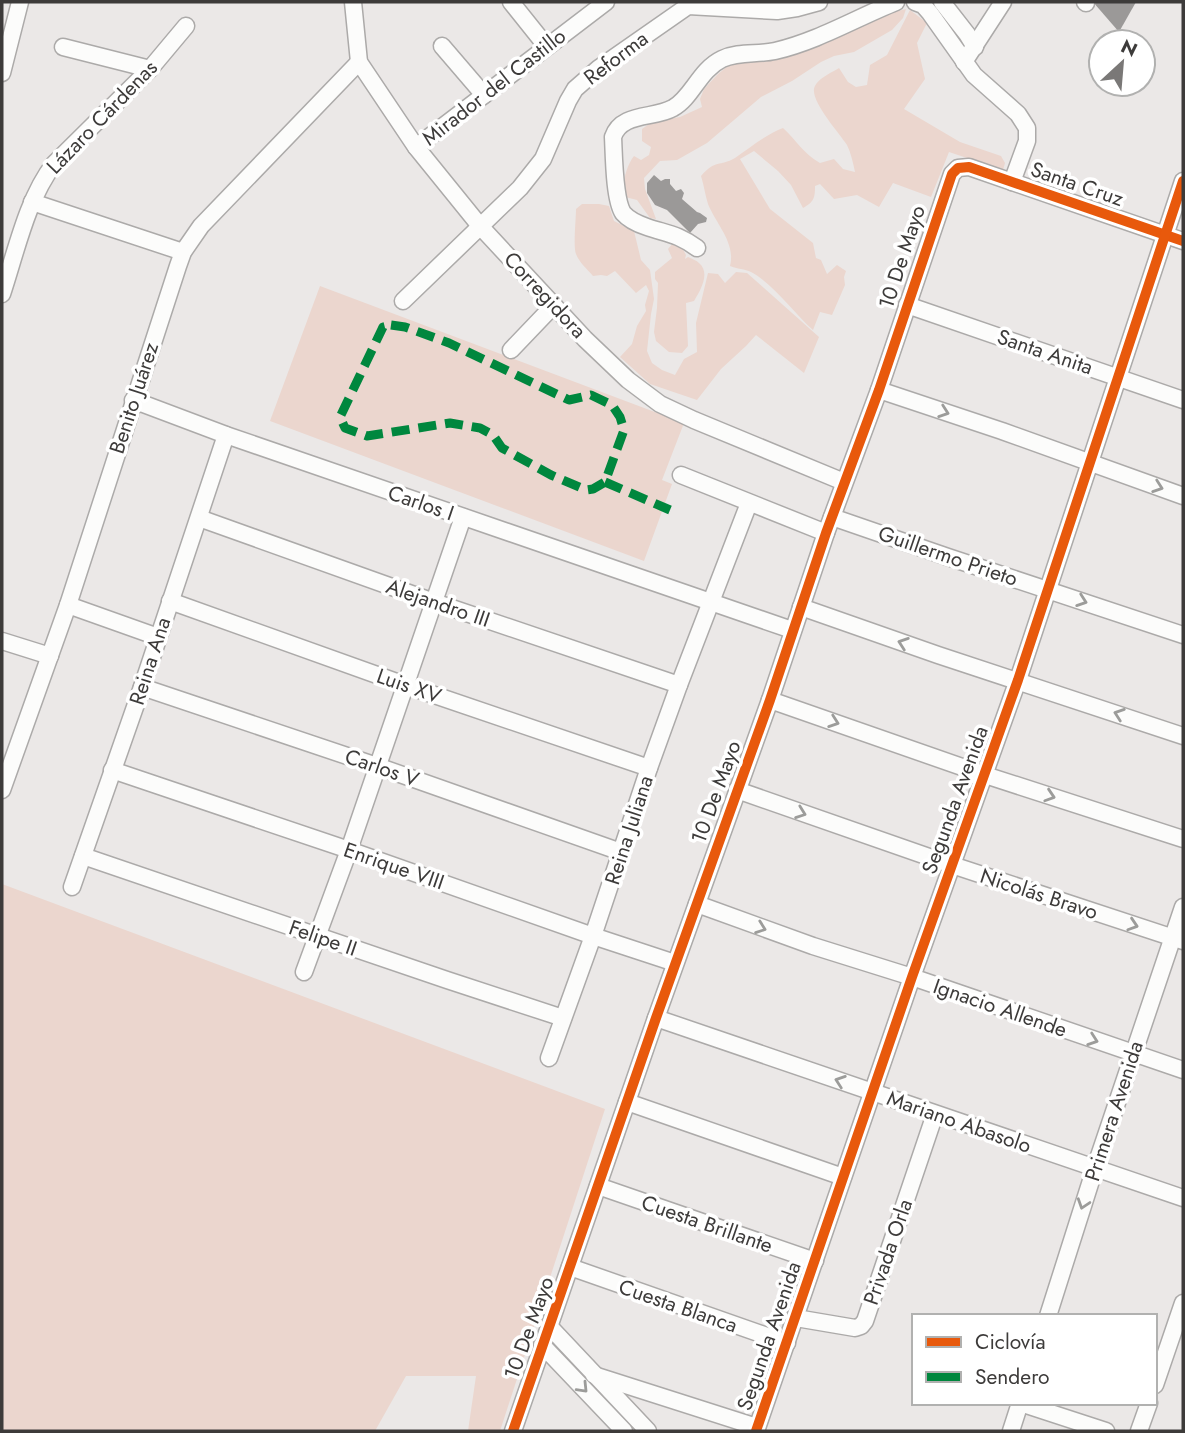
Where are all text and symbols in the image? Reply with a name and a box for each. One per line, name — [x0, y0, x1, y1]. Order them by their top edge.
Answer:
street label: Mirador del Castillo — [416, 21, 572, 153]
street label: Reforma — [578, 24, 654, 92]
north arrow — [1087, 28, 1157, 98]
text: N — [1117, 33, 1142, 64]
street label: Lázaro Cárdenas — [40, 53, 164, 181]
street label: Santa Cruz — [1027, 154, 1128, 214]
street label: 10 De Mayo — [871, 201, 933, 313]
street label: Corregidora — [497, 245, 593, 345]
street label: Santa Anita — [993, 322, 1097, 382]
street label: Benito Juárez — [102, 338, 166, 457]
one-way arrow — [937, 404, 949, 418]
street label: Carlos I — [384, 478, 458, 528]
one-way arrow — [1151, 479, 1164, 493]
street label: Guillermo Prieto — [874, 518, 1022, 594]
street label: Alejandro III — [382, 571, 494, 635]
one-way arrow — [1076, 593, 1088, 607]
street label: Reina Ana — [122, 613, 178, 709]
one-way arrow — [897, 637, 909, 651]
street label: Luis XV — [373, 661, 445, 711]
one-way arrow — [1113, 708, 1125, 723]
one-way arrow — [828, 714, 840, 728]
street label: Segunda Avenida — [914, 722, 996, 878]
street label: 10 De Mayo — [684, 737, 748, 847]
street label: Carlos V — [341, 741, 423, 795]
street label: Reina Juliana — [597, 772, 661, 888]
one-way arrow — [1043, 787, 1055, 802]
one-way arrow — [795, 805, 807, 819]
street label: Enrique VIII — [340, 835, 448, 897]
street label: Nicolás Bravo — [976, 861, 1102, 927]
street label: Felipe II — [285, 912, 361, 964]
one-way arrow — [1126, 917, 1139, 931]
one-way arrow — [755, 919, 767, 933]
street label: Ignacio Allende — [929, 971, 1071, 1045]
one-way arrow — [1086, 1032, 1098, 1046]
street label: Primera Avenida — [1077, 1037, 1151, 1185]
one-way arrow — [835, 1075, 847, 1089]
street label: Mariano Abasolo — [883, 1083, 1035, 1161]
street label: Cuesta Brillante — [637, 1187, 777, 1261]
street label: Privada Orla — [856, 1195, 920, 1309]
one-way arrow — [1077, 1197, 1091, 1210]
street label: Segunda Avenida — [729, 1257, 809, 1415]
street label: Cuesta Blanca — [615, 1272, 741, 1340]
street label: 10 De Mayo — [497, 1273, 561, 1383]
legend — [912, 1314, 1157, 1405]
text: Ciclovía — [975, 1327, 1046, 1357]
text: Sendero — [975, 1362, 1050, 1392]
one-way arrow — [575, 1380, 588, 1393]

